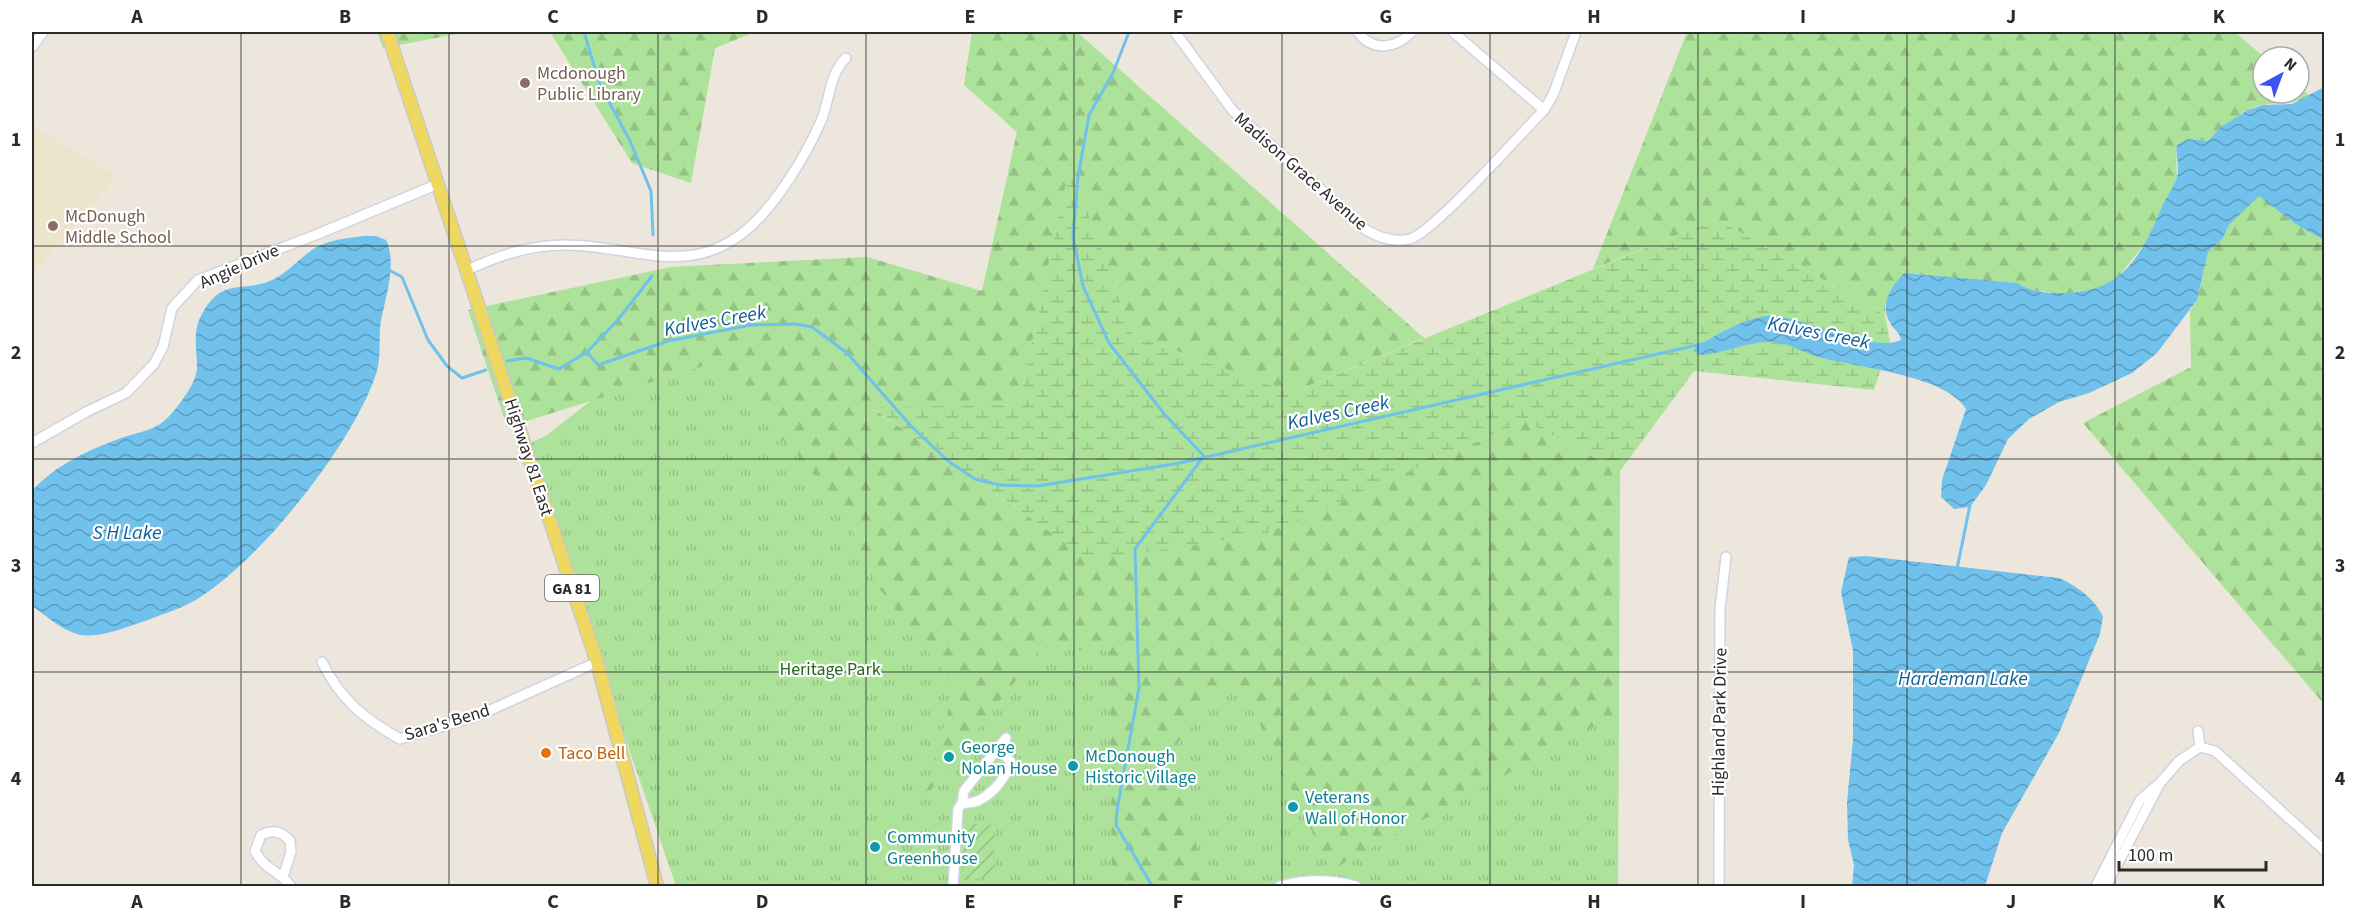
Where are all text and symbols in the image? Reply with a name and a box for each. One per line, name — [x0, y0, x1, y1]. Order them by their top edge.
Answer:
text: A — [130, 3, 143, 31]
text: B — [339, 3, 351, 31]
text: C — [547, 3, 559, 31]
text: D — [756, 3, 768, 31]
text: E — [965, 3, 975, 31]
text: F — [1173, 3, 1183, 31]
text: G — [1380, 3, 1392, 31]
text: H — [1587, 3, 1601, 31]
text: I — [1800, 3, 1806, 31]
text: J — [2006, 3, 2016, 31]
text: K — [2213, 3, 2226, 31]
north arrow — [2251, 45, 2311, 105]
text: N — [2279, 53, 2301, 76]
place label: Mcdonough Public Library — [537, 61, 641, 107]
marker: Mcdonough Public Library — [518, 76, 532, 90]
street label: Madison Grace Avenue — [1229, 106, 1373, 236]
text: 1 — [11, 126, 21, 154]
text: 1 — [2335, 126, 2345, 154]
place label: McDonugh Middle School — [65, 204, 171, 250]
marker: McDonugh Middle School — [46, 219, 60, 233]
street label: Angie Drive — [195, 238, 283, 295]
water label: Kalves Creek — [662, 298, 769, 344]
water label: Kalves Creek — [1765, 309, 1873, 357]
text: 2 — [11, 339, 21, 367]
text: 2 — [2335, 339, 2345, 367]
water label: Kalves Creek — [1285, 388, 1392, 437]
street label: Highway 81 East — [498, 395, 559, 519]
water label: S H Lake — [92, 519, 162, 547]
text: 3 — [11, 552, 21, 580]
text: 3 — [2335, 552, 2345, 580]
road number: GA 81 — [545, 575, 599, 601]
street label: Highland Park Drive — [1706, 648, 1733, 796]
park label: Heritage Park — [779, 657, 881, 682]
water label: Hardeman Lake — [1898, 665, 2028, 693]
street label: Sara's Bend — [401, 698, 493, 747]
place label: George Nolan House — [961, 735, 1057, 781]
place label: Taco Bell — [558, 741, 625, 766]
place label: McDonough Historic Village — [1085, 744, 1196, 790]
marker: Taco Bell — [539, 746, 553, 760]
marker: George Nolan House — [942, 750, 956, 764]
marker: McDonough Historic Village — [1066, 759, 1080, 773]
text: 4 — [11, 765, 22, 793]
text: 4 — [2335, 765, 2346, 793]
place label: Veterans Wall of Honor — [1305, 785, 1407, 831]
marker: Veterans Wall of Honor — [1286, 800, 1300, 814]
place label: Community Greenhouse — [887, 825, 978, 871]
scale bar — [2119, 834, 2266, 872]
marker: Community Greenhouse — [868, 840, 882, 854]
text: 100 m — [2128, 843, 2173, 868]
text: A — [130, 888, 143, 916]
text: B — [339, 888, 351, 916]
text: C — [547, 888, 559, 916]
text: D — [756, 888, 768, 916]
text: E — [965, 888, 975, 916]
text: F — [1173, 888, 1183, 916]
text: G — [1380, 888, 1392, 916]
text: H — [1587, 888, 1601, 916]
text: I — [1800, 888, 1806, 916]
text: J — [2006, 888, 2016, 916]
text: K — [2213, 888, 2226, 916]

